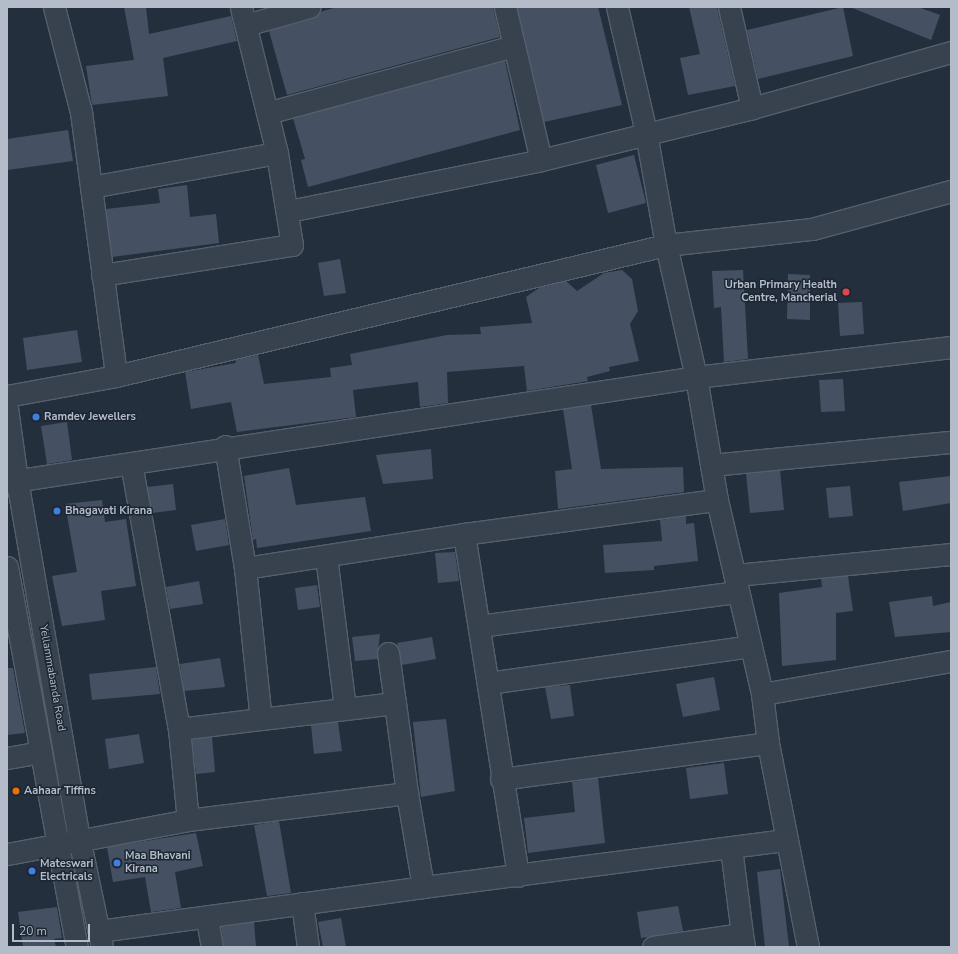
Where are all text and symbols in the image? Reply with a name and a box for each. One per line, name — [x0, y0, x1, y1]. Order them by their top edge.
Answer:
place label: Urban Primary Health Centre, Mancherial — [725, 279, 837, 305]
marker: Urban Primary Health Centre, Mancherial — [840, 286, 852, 298]
place label: Ramdev Jewellers — [44, 410, 136, 424]
marker: Ramdev Jewellers — [31, 412, 41, 422]
place label: Bhagavati Kirana — [65, 504, 152, 518]
marker: Bhagavati Kirana — [52, 506, 62, 516]
street label: Yellammabanda Road — [36, 624, 68, 732]
place label: Aahaar Tiffins — [24, 784, 96, 798]
marker: Aahaar Tiffins — [11, 786, 21, 796]
place label: Maa Bhavani Kirana — [125, 850, 190, 876]
place label: Mateswari Electricals — [40, 858, 93, 884]
marker: Maa Bhavani Kirana — [112, 858, 122, 868]
marker: Mateswari Electricals — [27, 866, 37, 876]
scale bar — [14, 916, 92, 942]
text: 20 m — [19, 923, 47, 939]

